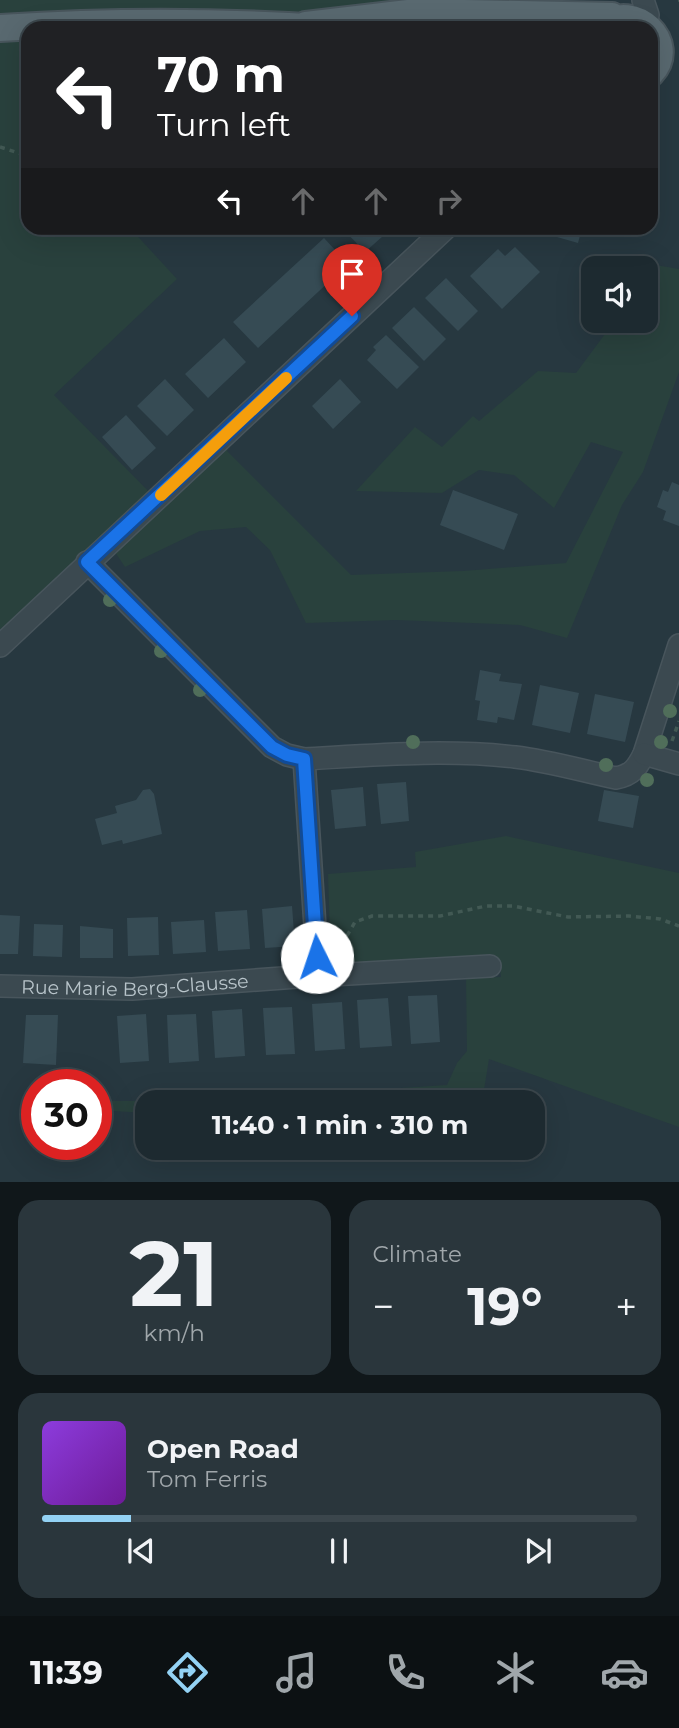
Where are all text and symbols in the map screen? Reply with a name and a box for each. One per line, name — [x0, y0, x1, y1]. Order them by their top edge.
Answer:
text: 70 m — [157, 45, 285, 104]
icon: left — [42, 49, 133, 140]
text: Turn left — [157, 105, 291, 144]
icon: left — [211, 182, 249, 220]
icon: ahead — [284, 182, 322, 220]
icon: ahead — [357, 182, 395, 220]
icon: right — [430, 182, 468, 220]
pin — [322, 244, 382, 316]
icon: arrive — [333, 255, 371, 293]
map controls — [581, 256, 658, 333]
button: sound — [581, 256, 658, 333]
position arrow — [280, 920, 354, 994]
street label: Rue Marie Berg-Clausse — [21, 970, 249, 1001]
speed limit sign: 30 — [21, 1069, 112, 1160]
text: 11:40 · 1 min · 310 m — [212, 1109, 468, 1141]
text: 21 — [130, 1218, 219, 1329]
text: Climate — [373, 1240, 462, 1268]
text: 19° — [467, 1275, 542, 1338]
text: − — [373, 1283, 394, 1330]
text: + — [615, 1283, 637, 1330]
text: km/h — [144, 1319, 205, 1347]
text: Open Road — [147, 1433, 299, 1465]
text: Tom Ferris — [147, 1465, 267, 1493]
icon: previous — [122, 1532, 160, 1570]
icon: pause — [320, 1532, 358, 1570]
icon: next — [519, 1532, 557, 1570]
icon: directions — [163, 1648, 212, 1697]
icon: music — [272, 1648, 321, 1697]
icon: phone — [381, 1648, 430, 1697]
icon: climate — [491, 1648, 540, 1697]
icon: car — [600, 1648, 649, 1697]
text: 11:39 — [30, 1653, 103, 1692]

